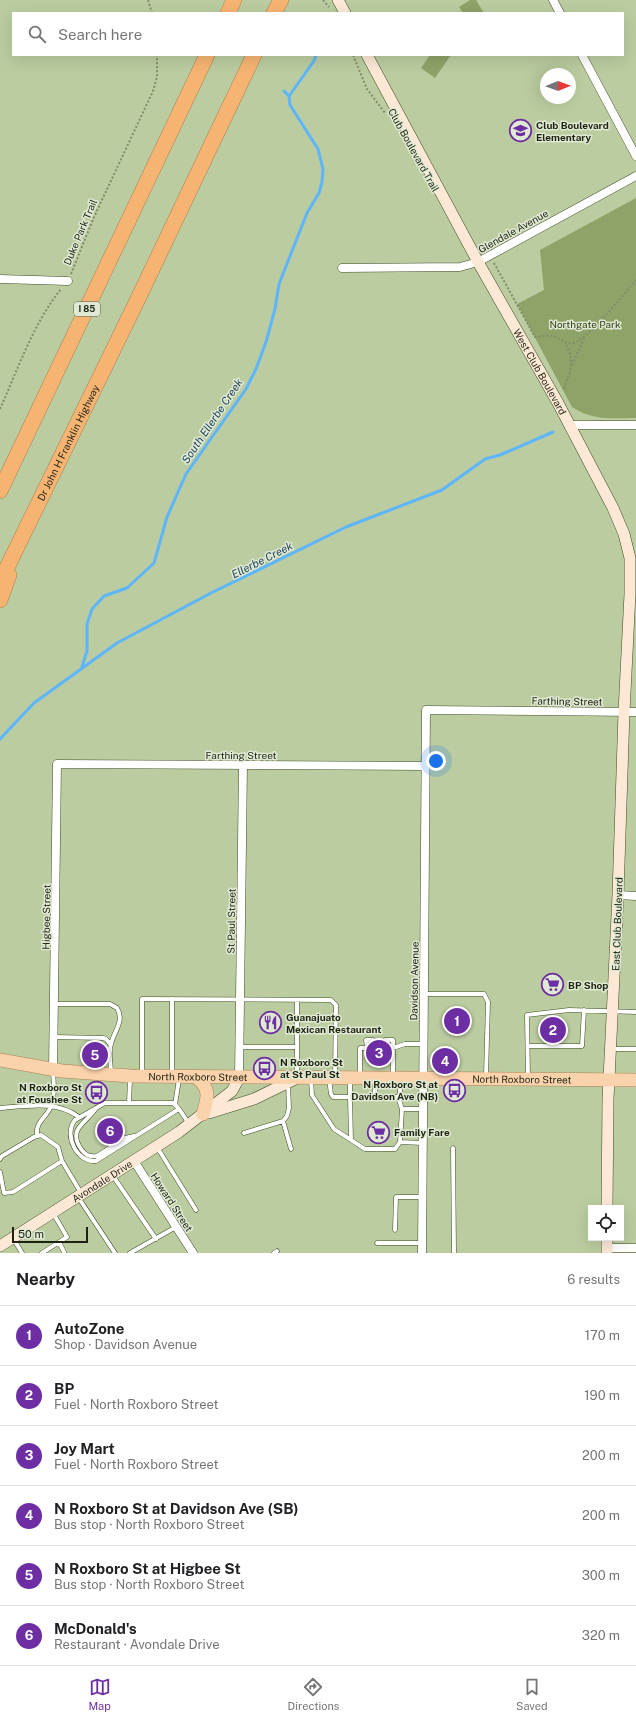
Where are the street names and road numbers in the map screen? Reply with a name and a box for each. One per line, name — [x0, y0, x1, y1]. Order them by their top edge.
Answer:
street label: Club Boulevard Trail — [386, 106, 442, 194]
street label: Duke Park Trail — [61, 197, 99, 267]
street label: Glendale Avenue — [476, 207, 550, 255]
road number: I 85 — [74, 302, 100, 316]
street label: West Club Boulevard — [511, 327, 569, 417]
street label: Dr John H Franklin Highway — [35, 382, 102, 503]
street label: Farthing Street — [531, 694, 603, 708]
street label: Farthing Street — [206, 749, 277, 761]
street label: East Club Boulevard — [609, 877, 625, 971]
street label: Higbee Street — [39, 884, 53, 950]
street label: St Paul Street — [224, 888, 238, 954]
street label: Davidson Avenue — [407, 941, 421, 1021]
street label: North Roxboro Street — [148, 1070, 248, 1083]
street label: North Roxboro Street — [472, 1073, 572, 1085]
street label: Avondale Drive — [70, 1157, 135, 1205]
street label: Howard Street — [148, 1170, 196, 1234]

